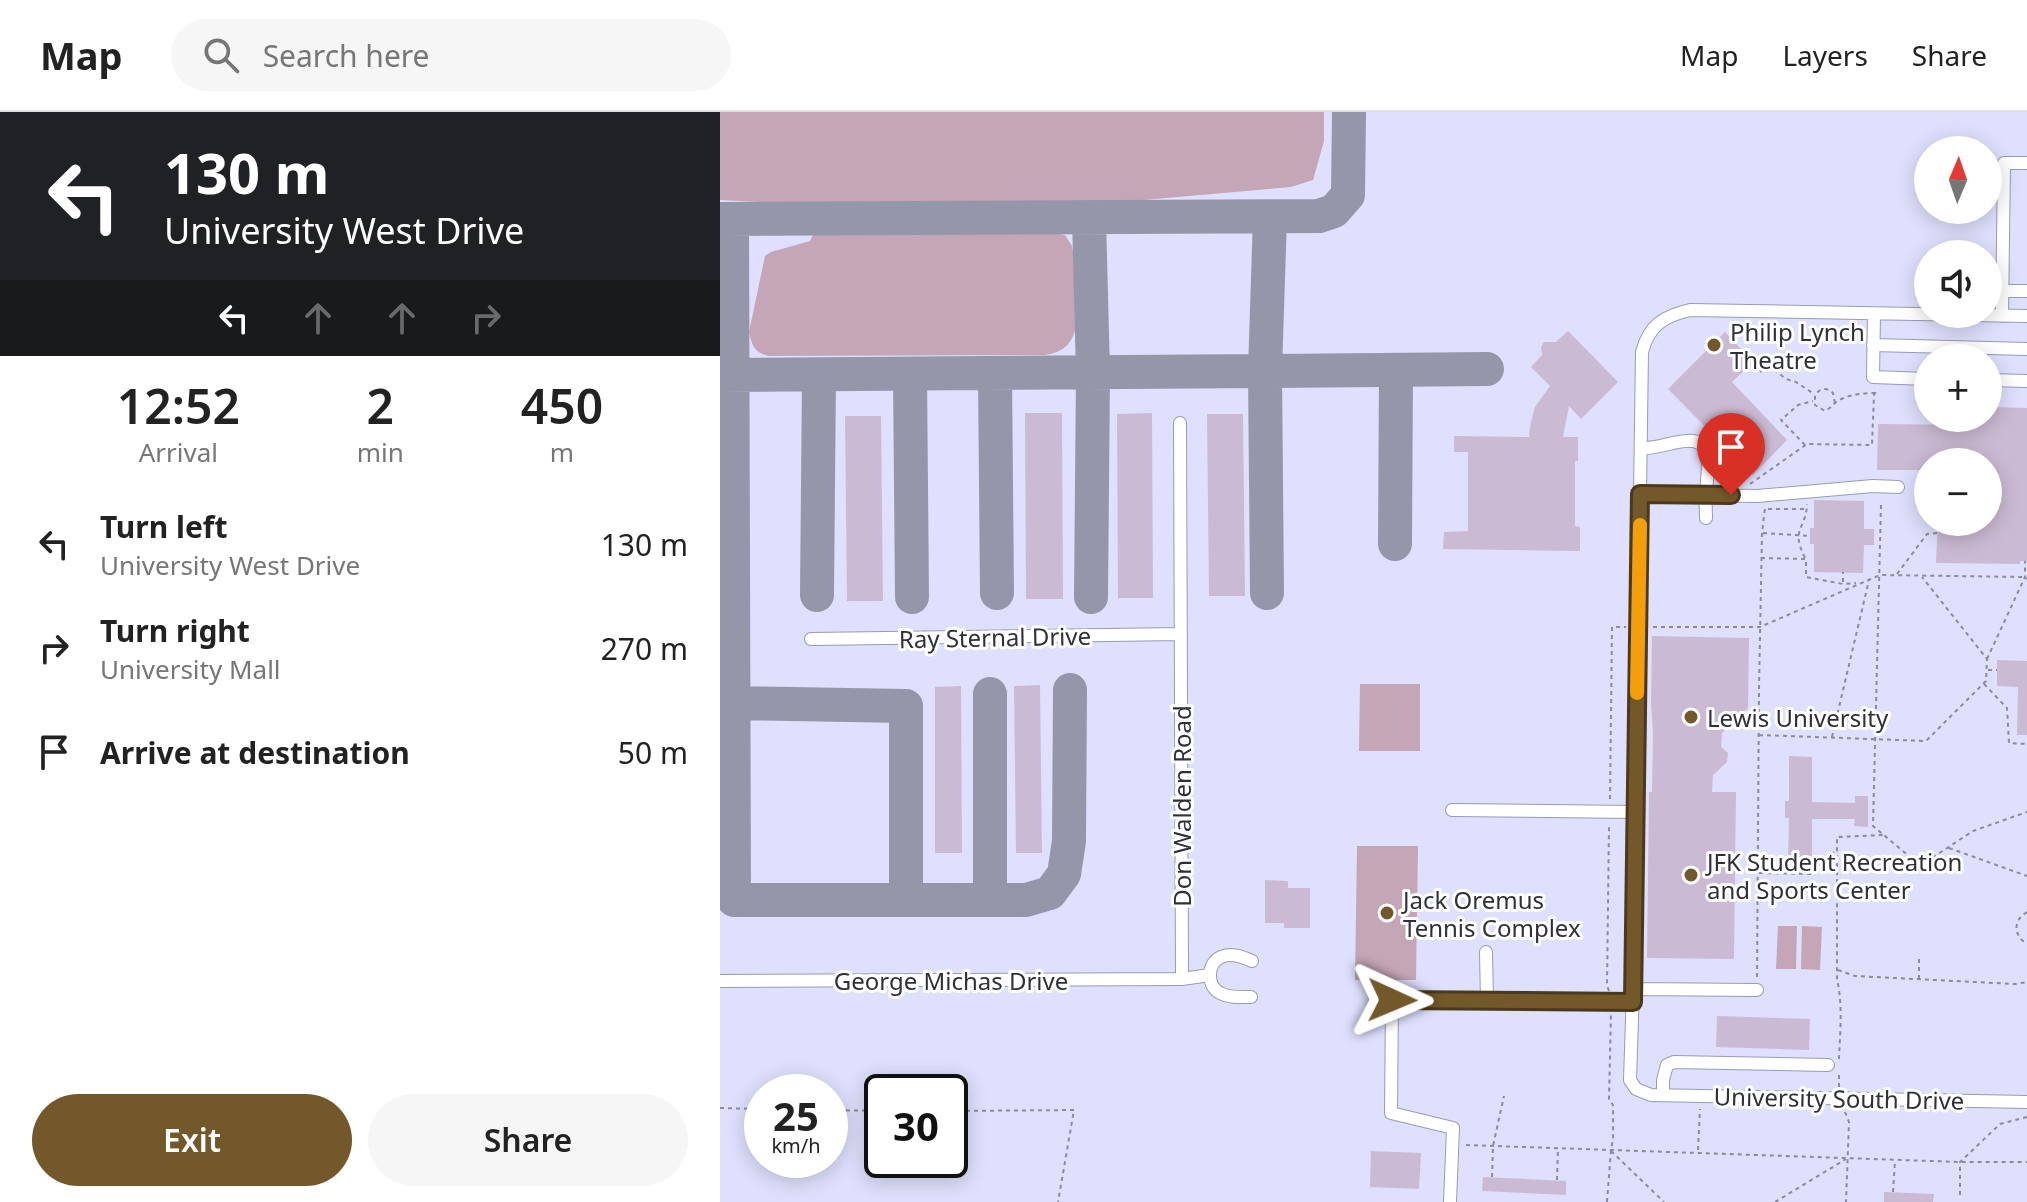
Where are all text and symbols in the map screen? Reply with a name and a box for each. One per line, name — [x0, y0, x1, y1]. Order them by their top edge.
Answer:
search box — [171, 19, 731, 91]
text: Map — [40, 29, 123, 81]
icon: search — [199, 33, 243, 77]
text: Search here — [263, 35, 430, 76]
text: Map — [1680, 36, 1738, 74]
text: Layers — [1782, 36, 1868, 74]
text: Share — [1912, 36, 1987, 74]
text: 130 m — [164, 134, 329, 210]
north arrow — [1914, 136, 2002, 224]
map controls — [1914, 136, 2002, 536]
icon: left — [32, 144, 136, 248]
text: University West Drive — [164, 206, 524, 255]
button: sound — [1914, 240, 2002, 328]
icon: left — [212, 296, 256, 340]
icon: ahead — [296, 296, 340, 340]
icon: ahead — [380, 296, 424, 340]
icon: right — [464, 296, 508, 340]
place label: Philip Lynch Theatre — [1730, 315, 1865, 376]
marker: Philip Lynch Theatre — [1705, 336, 1723, 354]
button: + — [1914, 344, 2002, 432]
text: 12:52 — [117, 373, 240, 438]
text: 2 — [367, 373, 394, 438]
text: 450 — [521, 373, 603, 438]
pin — [1697, 413, 1765, 495]
icon: arrive — [1709, 425, 1753, 469]
text: Arrival — [139, 434, 218, 470]
text: min — [357, 434, 404, 470]
text: m — [550, 434, 574, 470]
button: − — [1914, 448, 2002, 536]
text: Turn left — [100, 506, 228, 547]
icon: left — [32, 522, 76, 566]
text: 130 m — [601, 524, 688, 565]
text: University West Drive — [100, 547, 360, 583]
text: Turn right — [100, 610, 250, 651]
street label: Ray Sternal Drive — [899, 619, 1091, 655]
icon: right — [32, 626, 76, 670]
text: 270 m — [601, 628, 688, 669]
text: University Mall — [100, 651, 281, 687]
place label: Lewis University — [1707, 701, 1889, 734]
street label: Don Walden Road — [1165, 705, 1198, 907]
marker: Lewis University — [1682, 708, 1700, 726]
icon: arrive — [32, 730, 76, 774]
text: Arrive at destination — [100, 732, 410, 773]
text: 50 m — [618, 732, 688, 773]
place label: JFK Student Recreation and Sports Center — [1705, 845, 1962, 906]
marker: JFK Student Recreation and Sports Center — [1682, 866, 1700, 884]
place label: Jack Oremus Tennis Complex — [1401, 883, 1581, 944]
marker: Jack Oremus Tennis Complex — [1378, 904, 1396, 922]
position arrow — [1350, 958, 1434, 1042]
street label: George Michas Drive — [834, 964, 1068, 997]
speed limit sign: 30 — [864, 1074, 968, 1178]
street label: University South Drive — [1713, 1079, 1965, 1117]
text: 25 — [773, 1088, 819, 1143]
button: Exit — [32, 1094, 352, 1186]
button: Share — [368, 1094, 688, 1186]
text: km/h — [771, 1132, 821, 1159]

